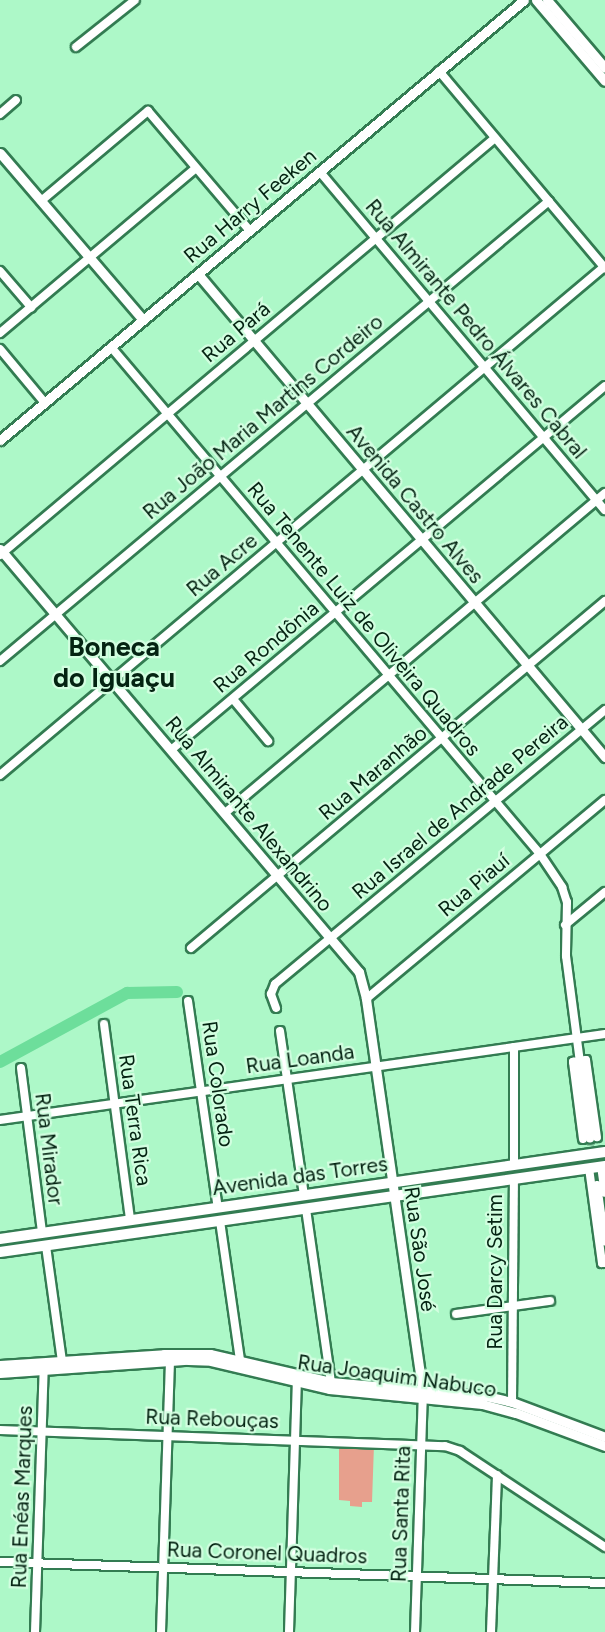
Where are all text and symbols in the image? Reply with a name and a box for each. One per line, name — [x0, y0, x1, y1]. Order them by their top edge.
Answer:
street label: Rua Harry Feeken — [179, 143, 321, 269]
street label: Rua Almirante Pedro Álvares Cabral — [360, 194, 592, 464]
street label: Rua Pará — [197, 296, 275, 368]
street label: Rua João Maria Martins Cordeiro — [138, 309, 388, 525]
street label: Avenida Castro Alves — [341, 419, 489, 589]
street label: Rua Tenente Luiz de Oliveira Quadros — [242, 477, 486, 761]
street label: Rua Acre — [181, 528, 263, 602]
street label: Rua Rondônia — [208, 596, 324, 698]
district label: Boneca do Iguaçu — [53, 630, 175, 693]
street label: Rua Israel de Andrade Pereira — [347, 709, 573, 905]
street label: Rua Almirante Alexandrino — [160, 711, 338, 917]
street label: Rua Maranhão — [314, 720, 432, 826]
street label: Rua Piauí — [433, 848, 515, 922]
street label: Rua Colorado — [197, 1019, 239, 1149]
street label: Rua Loanda — [244, 1039, 356, 1079]
street label: Rua Terra Rica — [113, 1053, 157, 1187]
street label: Rua Mirador — [30, 1091, 68, 1207]
street label: Avenida das Torres — [211, 1151, 389, 1201]
street label: Rua São José — [399, 1185, 441, 1313]
street label: Rua Darcy Setim — [482, 1194, 508, 1350]
street label: Rua Joaquim Nabuco — [296, 1350, 498, 1402]
street label: Rua Rebouças — [145, 1404, 279, 1434]
street label: Rua Enéas Marques — [6, 1405, 38, 1589]
street label: Rua Santa Rita — [386, 1445, 416, 1583]
street label: Rua Coronel Quadros — [166, 1537, 368, 1569]

